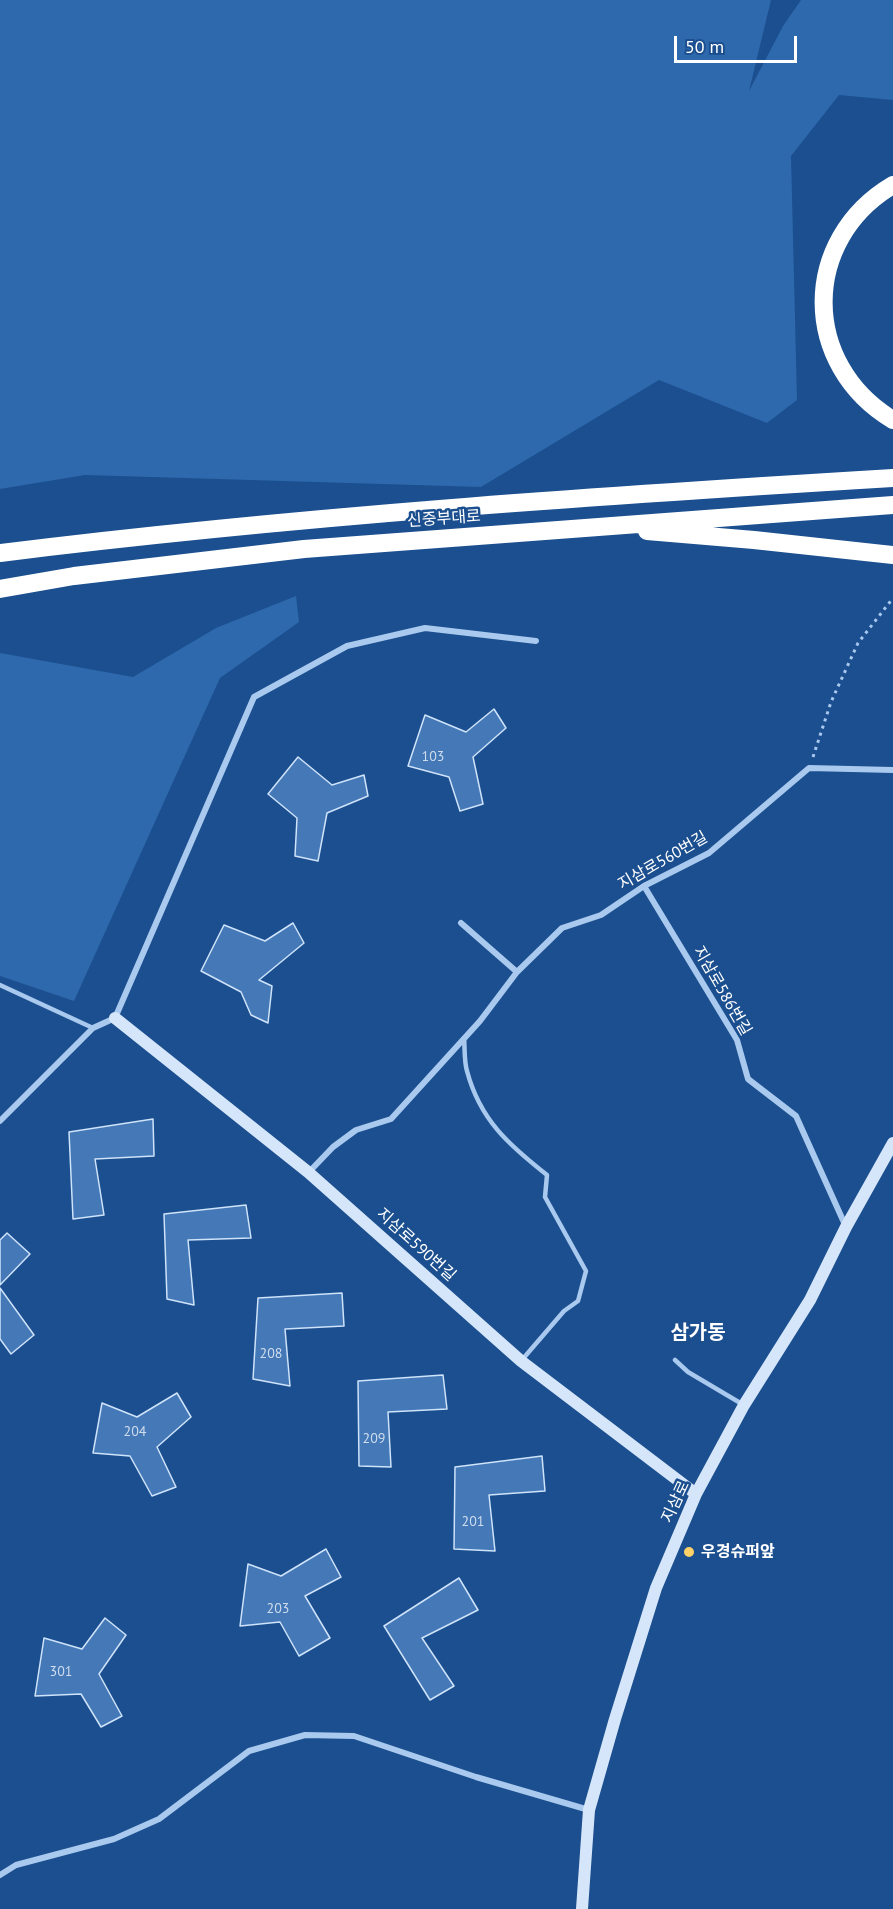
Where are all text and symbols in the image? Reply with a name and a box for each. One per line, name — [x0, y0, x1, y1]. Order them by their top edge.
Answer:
scale bar — [677, 24, 800, 62]
text: 50 m — [685, 35, 724, 58]
street label: 신중부대로 — [407, 507, 481, 531]
house number: 103 — [422, 749, 444, 765]
street label: 지삼로560번길 — [615, 828, 711, 894]
street label: 지삼로586번길 — [689, 943, 755, 1039]
street label: 지삼로590번길 — [373, 1204, 459, 1286]
district label: 삼가동 — [670, 1321, 726, 1345]
house number: 208 — [260, 1346, 282, 1362]
house number: 204 — [124, 1424, 146, 1440]
house number: 209 — [363, 1431, 385, 1447]
street label: 지삼로 — [658, 1478, 694, 1526]
house number: 201 — [462, 1514, 484, 1530]
place label: 우경슈퍼앞 — [701, 1542, 775, 1562]
marker: 우경슈퍼앞 — [682, 1545, 696, 1559]
house number: 203 — [267, 1601, 289, 1617]
house number: 301 — [50, 1664, 72, 1680]

